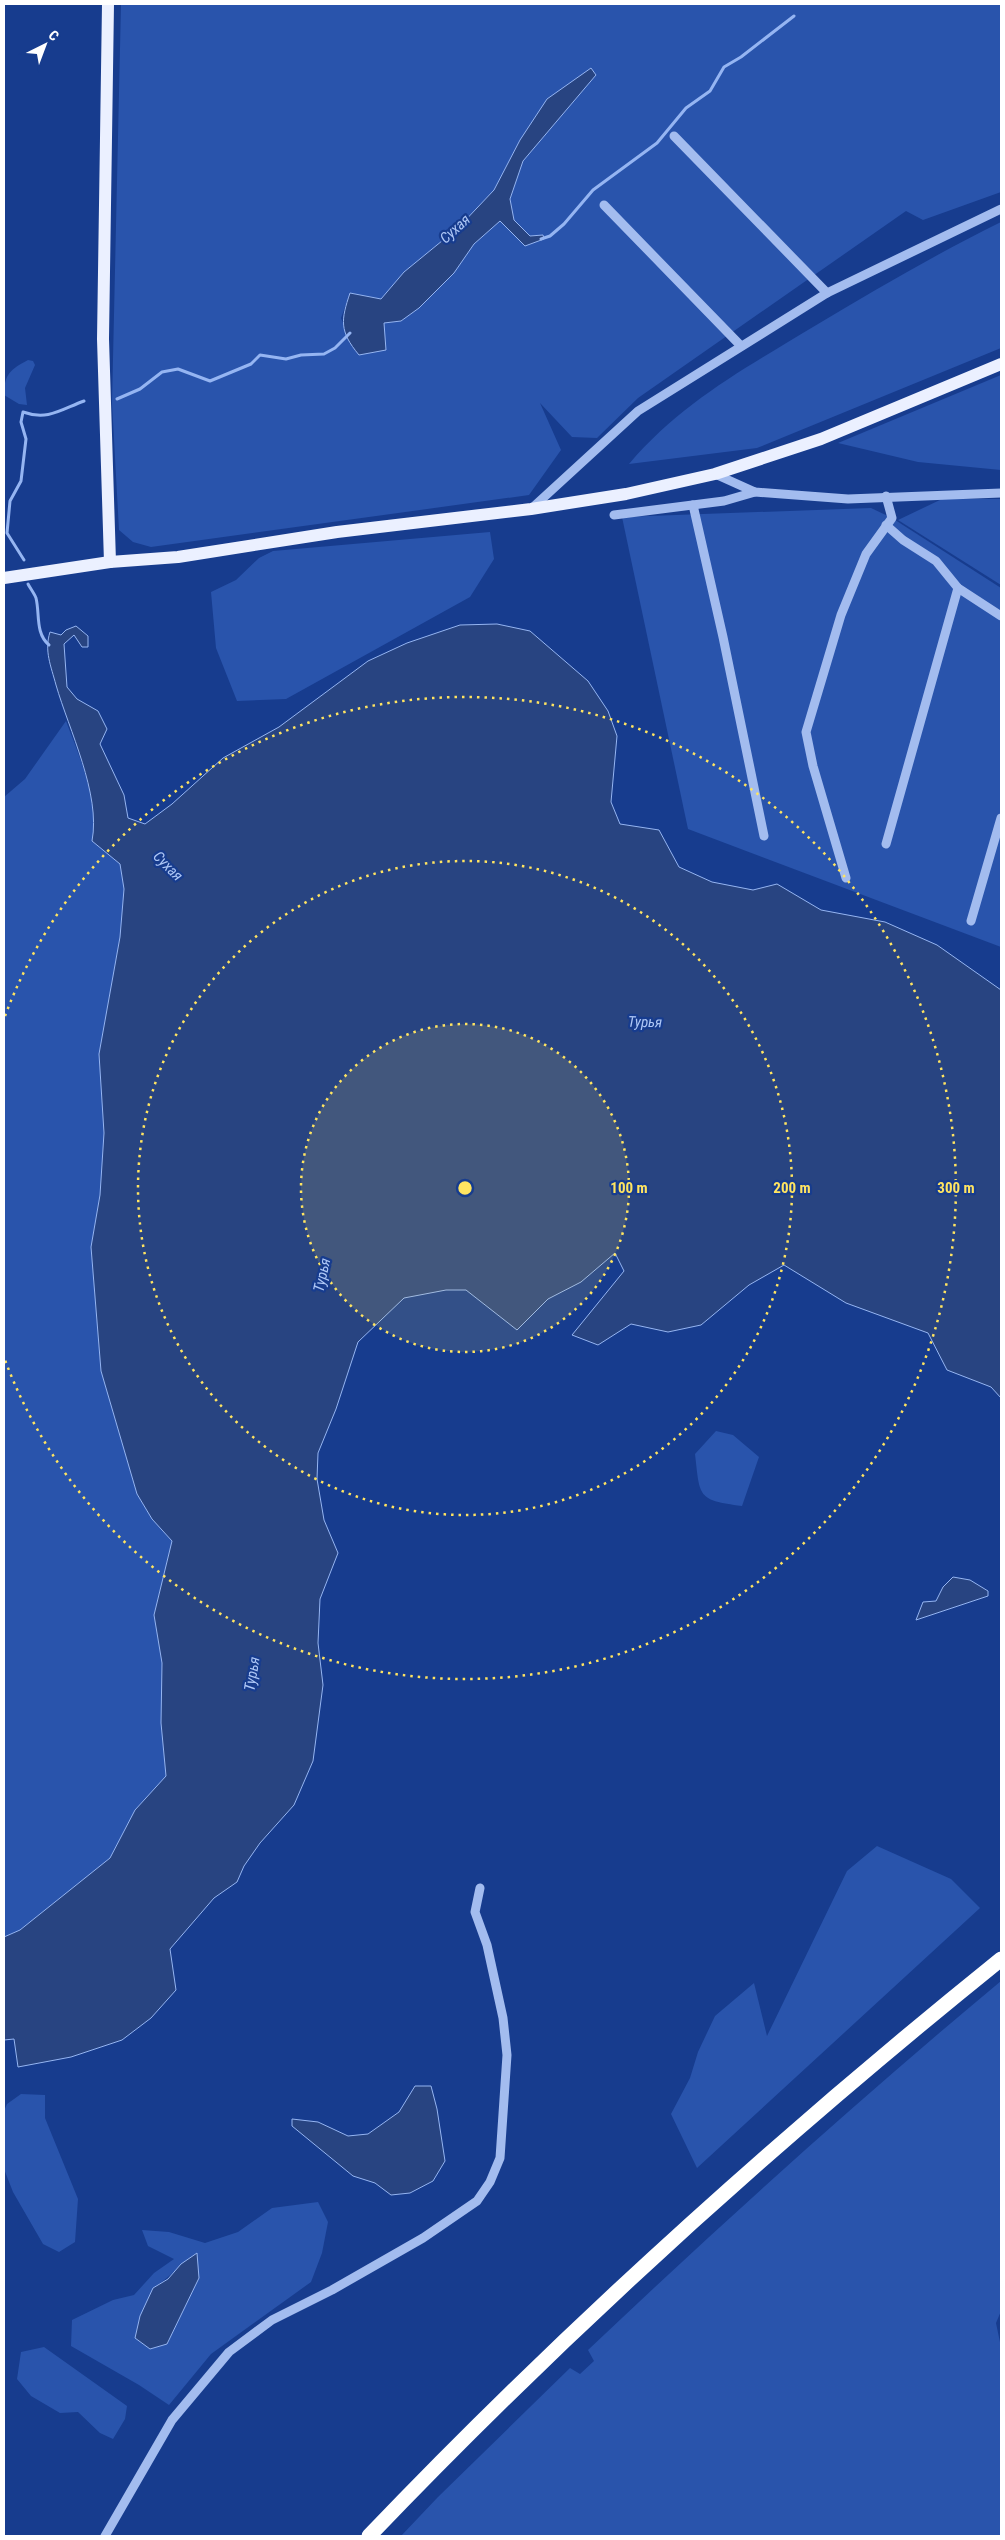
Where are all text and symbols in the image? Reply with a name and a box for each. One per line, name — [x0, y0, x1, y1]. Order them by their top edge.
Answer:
north arrow — [20, 20, 70, 70]
text: С — [45, 27, 62, 44]
water label: Сухая — [436, 211, 474, 247]
water label: Сухая — [149, 847, 187, 885]
water label: Турья — [628, 1013, 662, 1031]
centre of rings — [456, 1179, 474, 1197]
text: 100 m — [610, 1179, 648, 1197]
text: 200 m — [773, 1179, 811, 1197]
text: 300 m — [937, 1179, 975, 1197]
water label: Турья — [310, 1256, 334, 1294]
water label: Турья — [240, 1656, 264, 1692]

